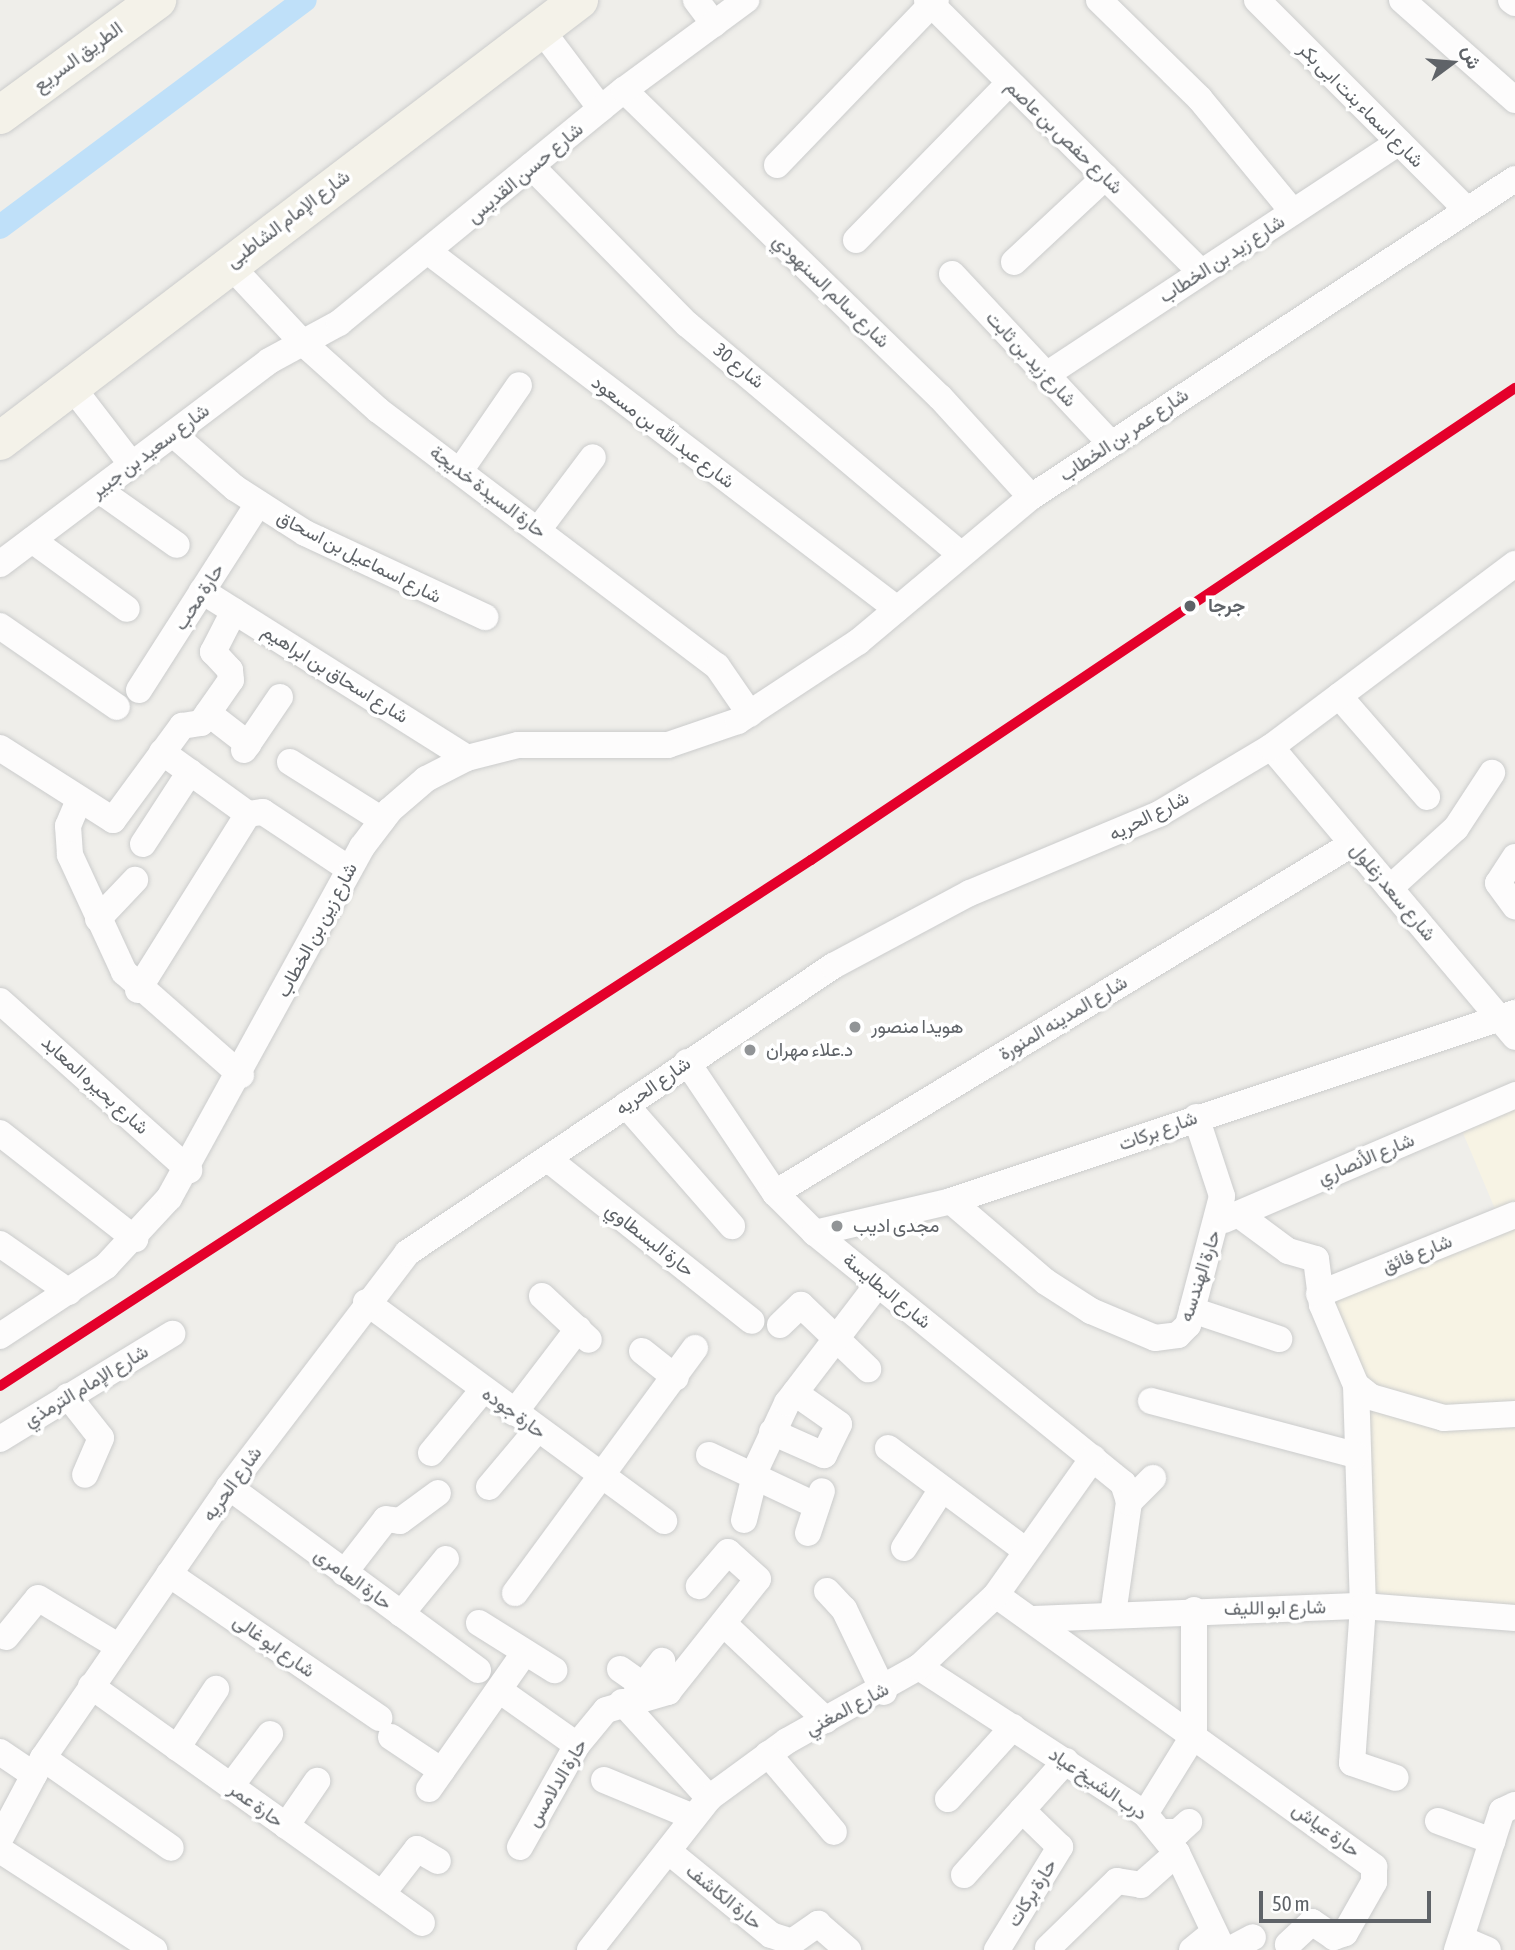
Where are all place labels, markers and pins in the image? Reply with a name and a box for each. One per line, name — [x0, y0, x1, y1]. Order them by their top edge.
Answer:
marker: جرجا — [1179, 595, 1201, 617]
place label: جرجا — [1208, 595, 1245, 617]
place label: هويدا منصور — [871, 1016, 964, 1038]
marker: هويدا منصور — [845, 1017, 865, 1037]
place label: د.علاء مهران — [766, 1039, 853, 1061]
marker: د.علاء مهران — [740, 1040, 760, 1060]
place label: مجدى اديب — [853, 1215, 939, 1237]
marker: مجدى اديب — [827, 1216, 847, 1236]

